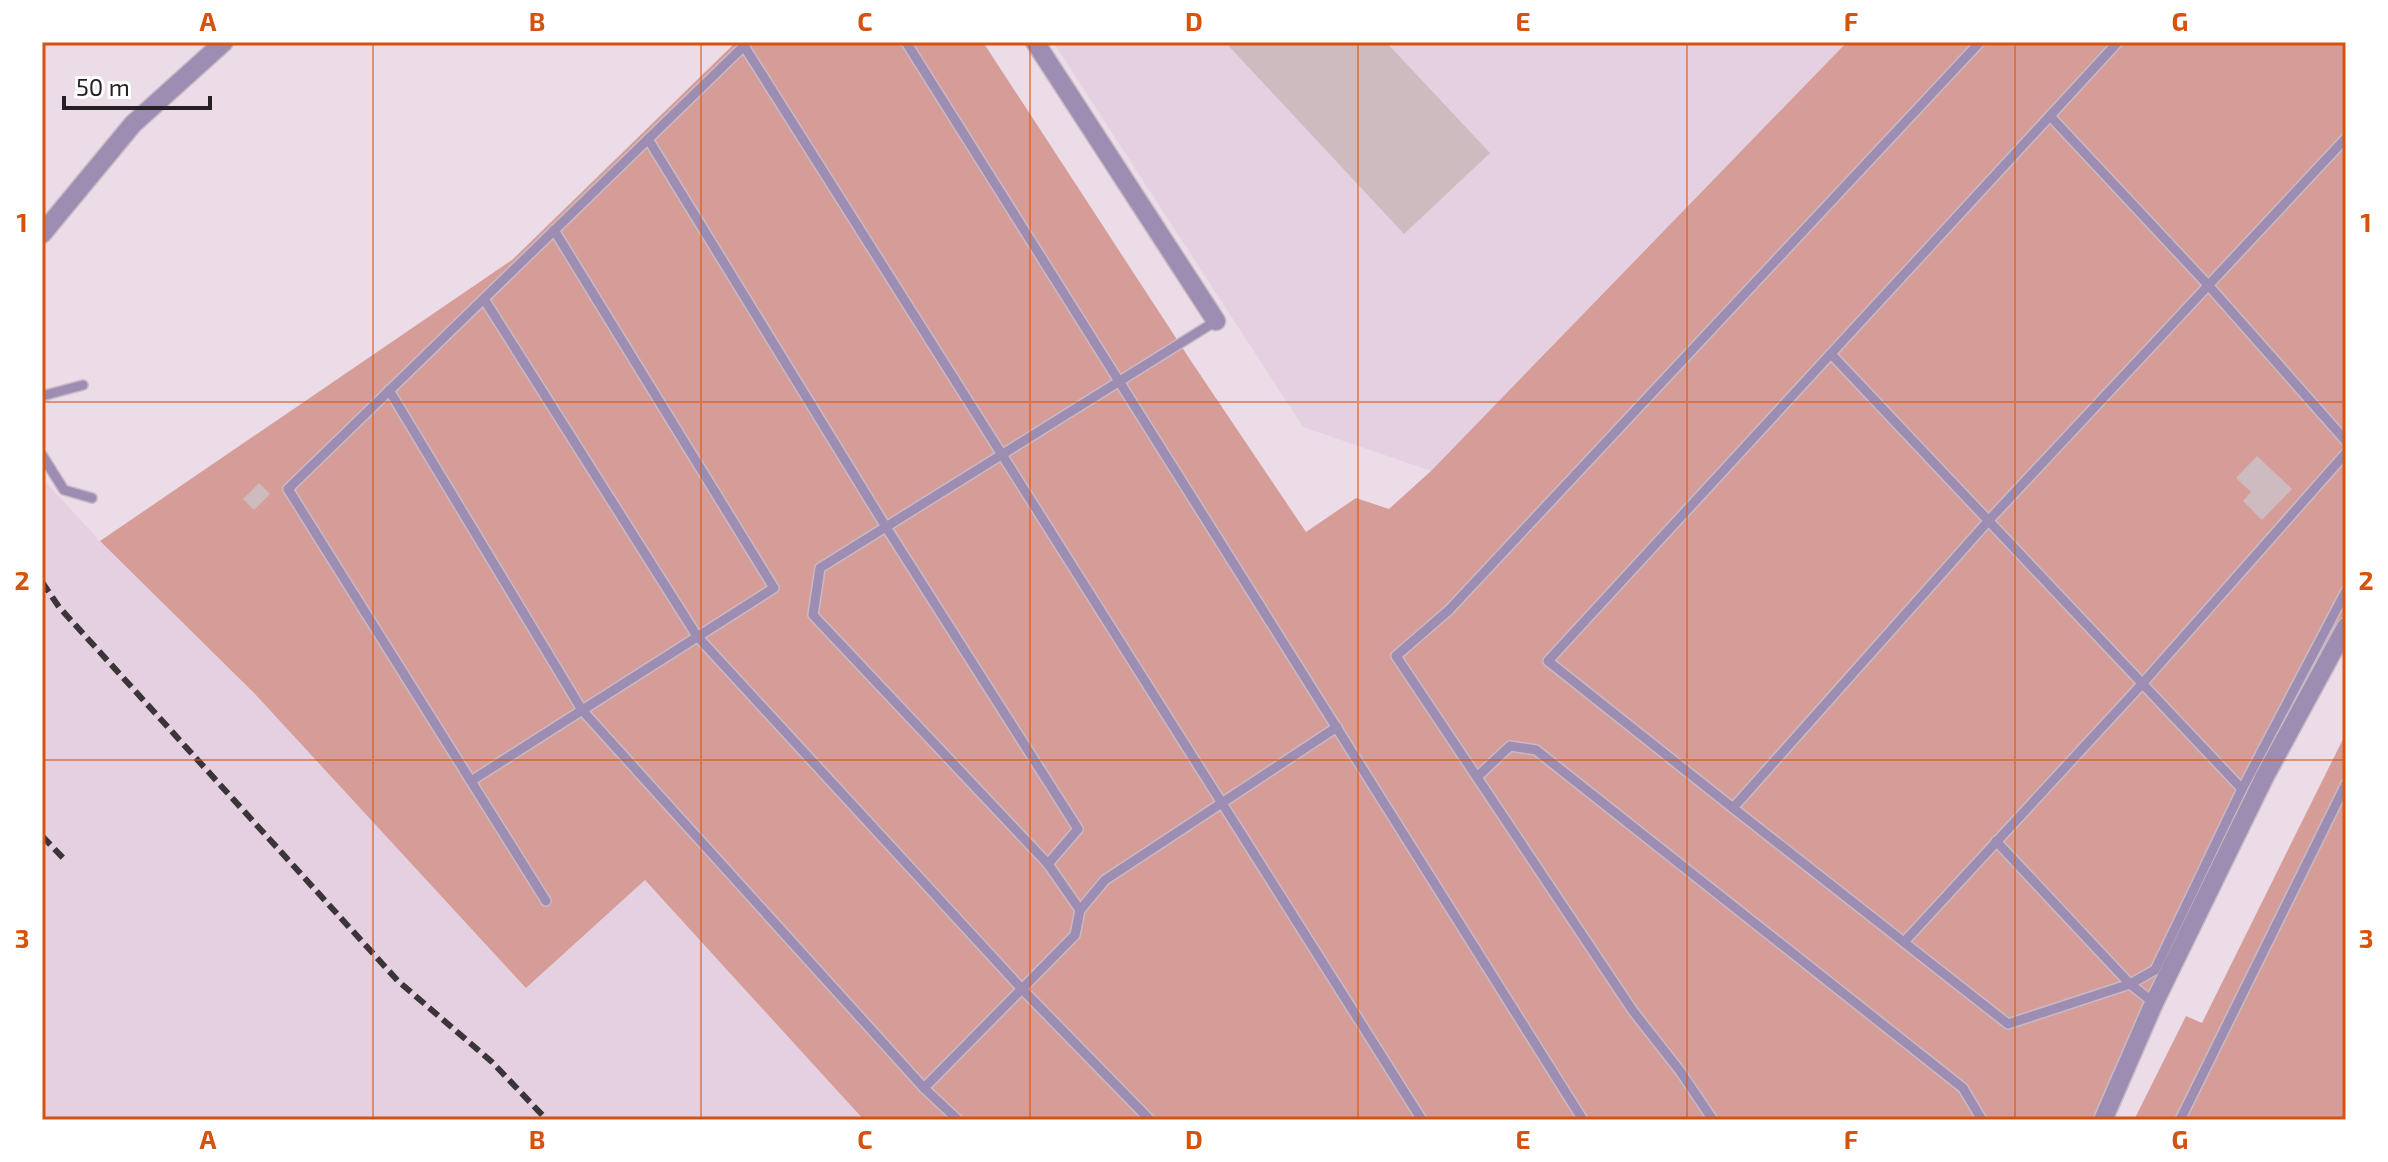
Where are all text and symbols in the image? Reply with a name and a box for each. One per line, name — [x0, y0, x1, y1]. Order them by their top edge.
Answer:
text: A — [200, 5, 217, 36]
text: B — [529, 5, 545, 36]
text: C — [857, 5, 873, 36]
text: D — [1185, 5, 1203, 36]
text: E — [1515, 5, 1531, 36]
text: F — [1844, 5, 1858, 36]
text: G — [2172, 5, 2188, 36]
scale bar — [64, 60, 210, 110]
text: 50 m — [76, 72, 130, 101]
text: 1 — [16, 206, 28, 237]
text: 1 — [2360, 206, 2372, 237]
text: 2 — [14, 564, 30, 595]
text: 2 — [2358, 564, 2374, 595]
text: 3 — [15, 922, 29, 953]
text: 3 — [2359, 922, 2373, 953]
text: A — [200, 1123, 217, 1154]
text: B — [529, 1123, 545, 1154]
text: C — [857, 1123, 873, 1154]
text: D — [1185, 1123, 1203, 1154]
text: E — [1515, 1123, 1531, 1154]
text: F — [1844, 1123, 1858, 1154]
text: G — [2172, 1123, 2188, 1154]

